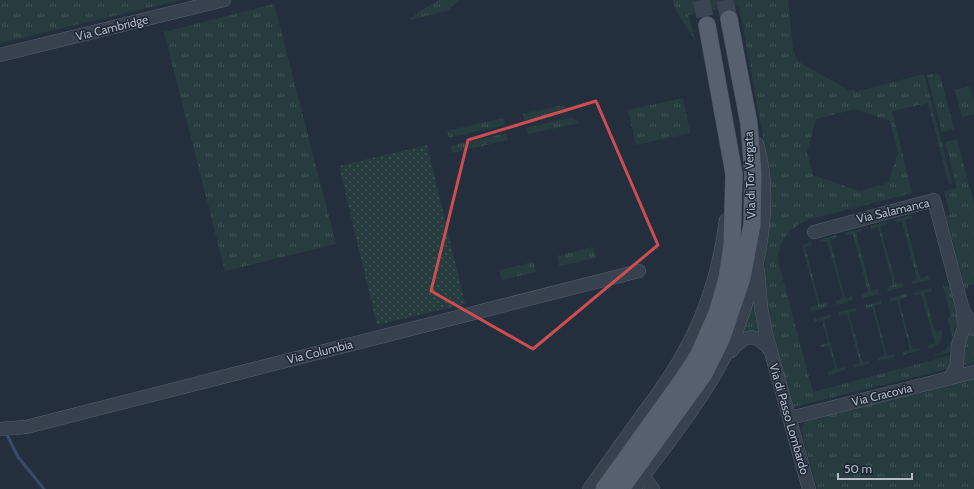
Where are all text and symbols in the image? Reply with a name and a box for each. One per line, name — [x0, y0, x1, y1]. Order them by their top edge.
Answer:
street label: Via Cambridge — [74, 11, 150, 44]
street label: Via di Tor Vergata — [740, 131, 759, 219]
street label: Via Salamanca — [855, 195, 931, 226]
street label: Via Columbia — [285, 336, 355, 367]
street label: Via di Passo Lombardo — [766, 362, 813, 476]
street label: Via Cracovia — [850, 380, 914, 409]
scale bar — [838, 455, 912, 481]
text: 50 m — [844, 461, 872, 476]

